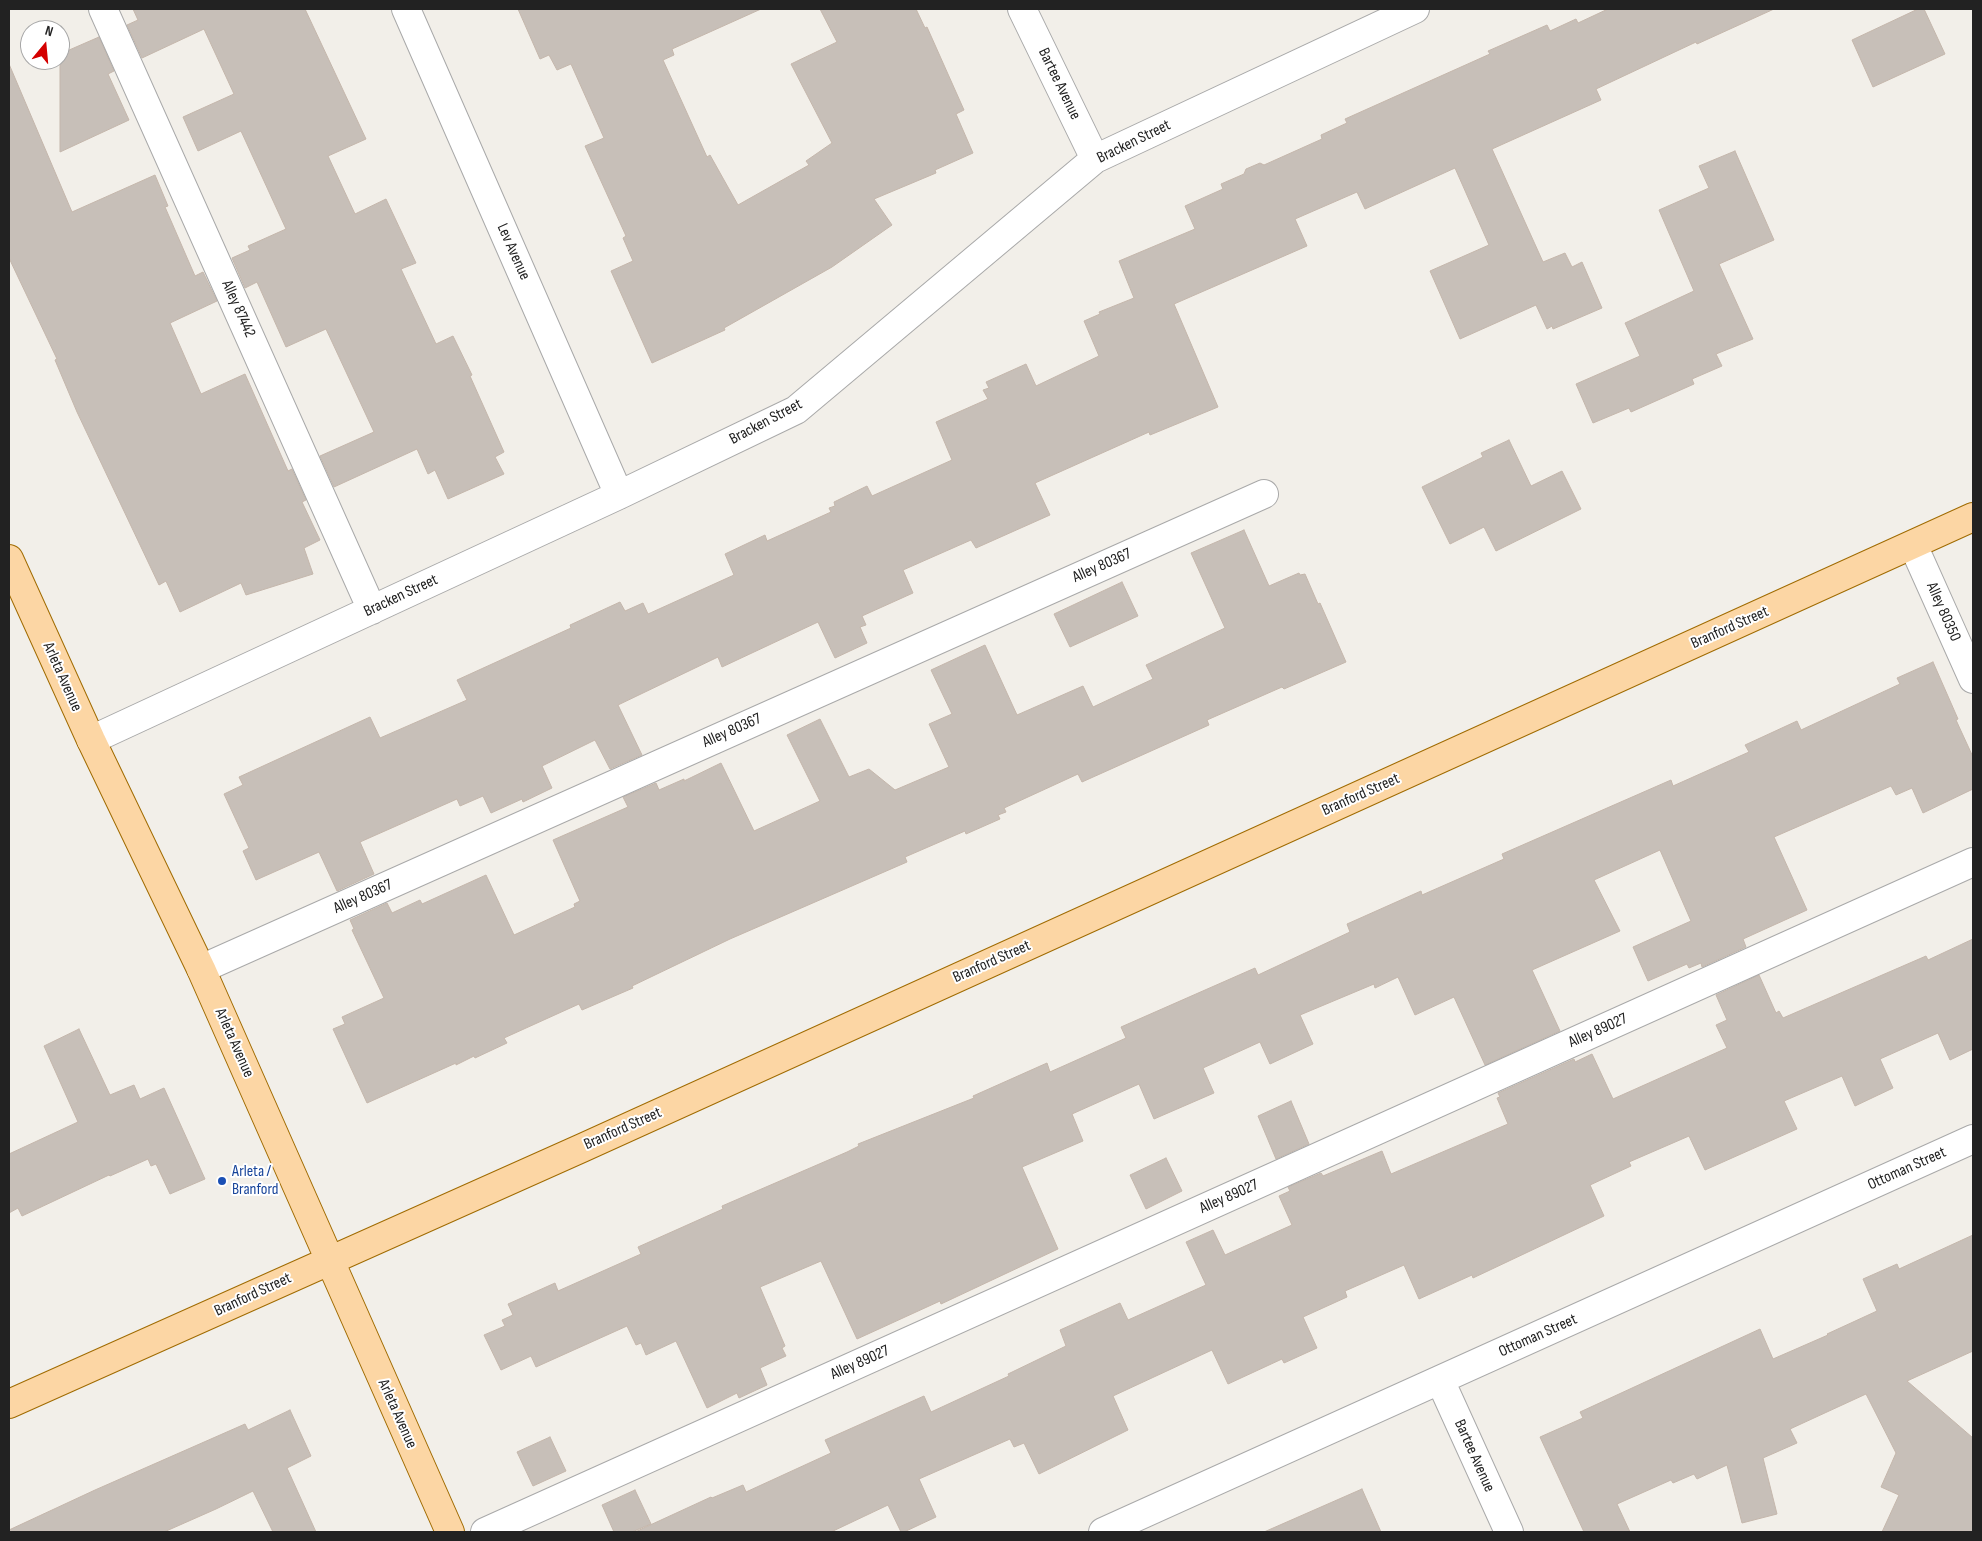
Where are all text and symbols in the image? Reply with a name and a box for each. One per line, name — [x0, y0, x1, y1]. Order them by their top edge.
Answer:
north arrow — [20, 20, 70, 70]
text: N — [43, 22, 55, 40]
street label: Bartee Avenue — [1033, 45, 1085, 123]
street label: Bracken Street — [1094, 116, 1174, 168]
street label: Lev Avenue — [492, 221, 534, 283]
street label: Alley 87442 — [217, 277, 259, 341]
street label: Bracken Street — [726, 395, 806, 449]
street label: Alley 80367 — [1070, 545, 1134, 587]
street label: Bracken Street — [361, 571, 441, 621]
street label: Alley 80350 — [1922, 580, 1964, 644]
street label: Branford Street — [1688, 602, 1772, 654]
street label: Arleta Avenue — [38, 639, 86, 715]
street label: Alley 80367 — [700, 710, 764, 752]
street label: Branford Street — [1319, 769, 1403, 821]
street label: Alley 80367 — [331, 876, 395, 918]
street label: Branford Street — [950, 936, 1034, 988]
street label: Arleta Avenue — [210, 1005, 258, 1081]
street label: Alley 89027 — [1566, 1010, 1630, 1052]
street label: Branford Street — [581, 1103, 665, 1155]
street label: Ottoman Street — [1865, 1143, 1949, 1195]
place label: Arleta / Branford — [232, 1162, 278, 1200]
marker: Arleta / Branford — [216, 1175, 228, 1187]
street label: Alley 89027 — [1197, 1176, 1261, 1218]
street label: Branford Street — [211, 1269, 295, 1321]
street label: Ottoman Street — [1496, 1310, 1580, 1362]
street label: Alley 89027 — [828, 1342, 892, 1384]
street label: Arleta Avenue — [373, 1376, 421, 1452]
street label: Bartee Avenue — [1449, 1417, 1499, 1495]

